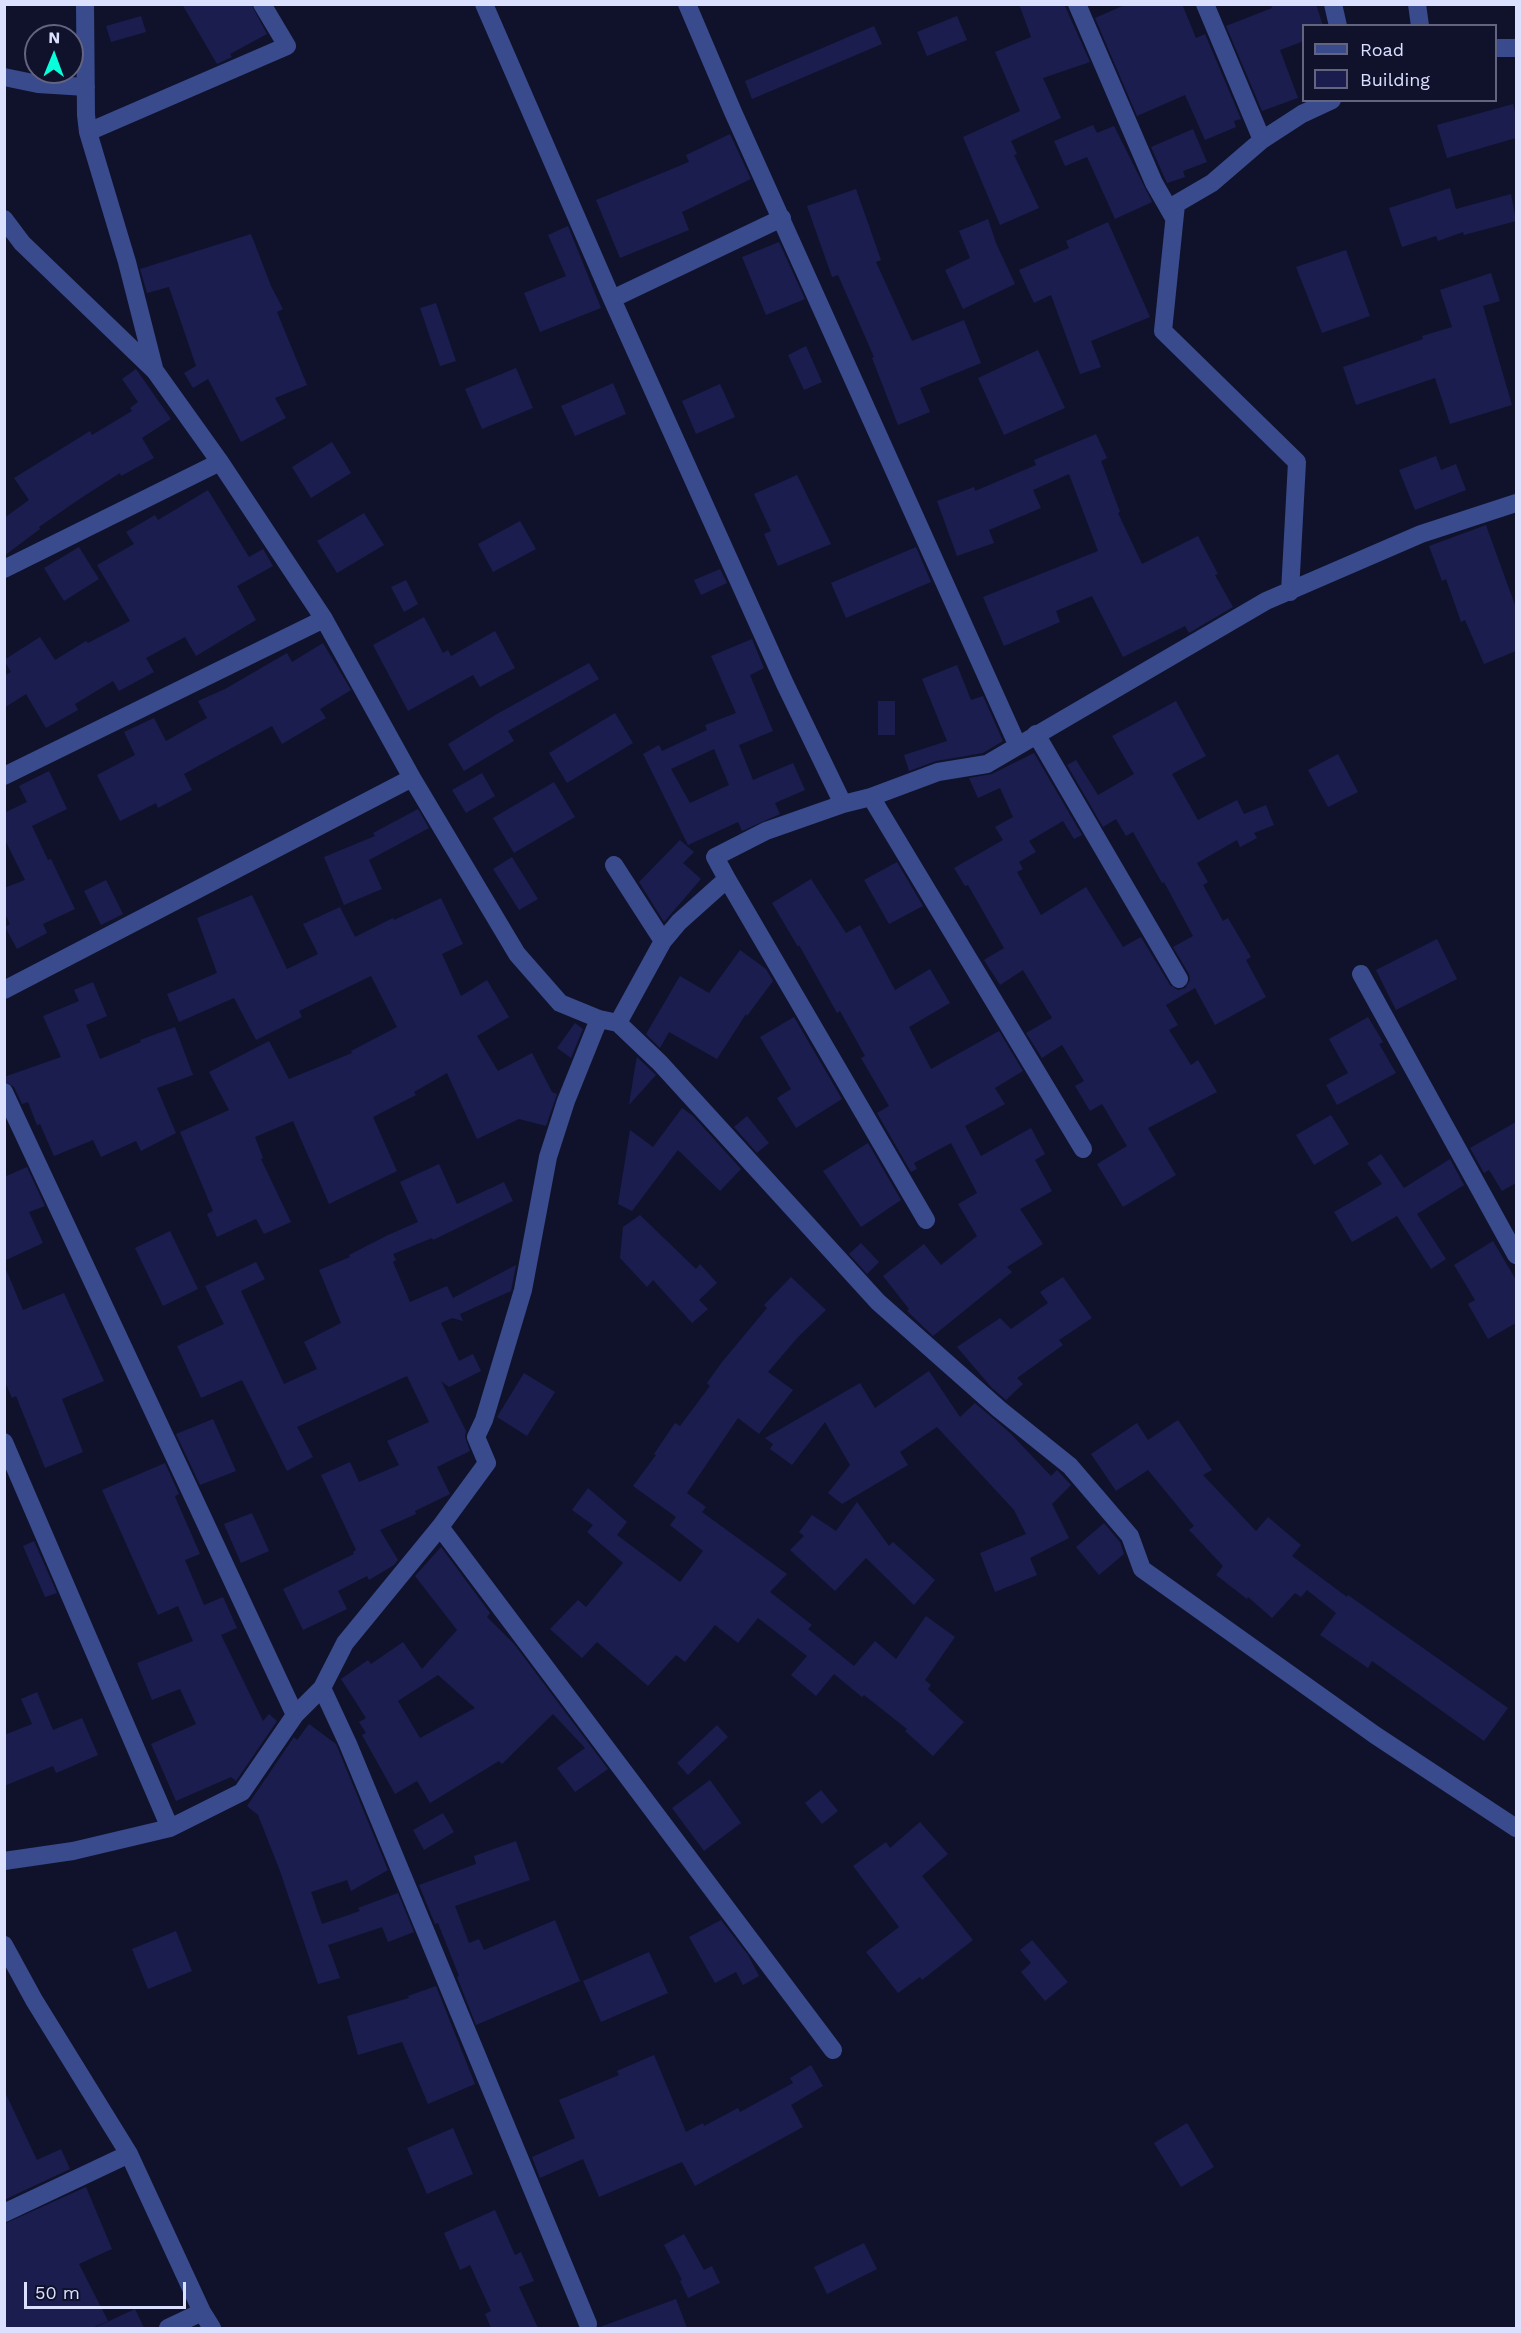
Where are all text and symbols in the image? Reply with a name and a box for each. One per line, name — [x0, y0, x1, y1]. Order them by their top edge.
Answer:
north arrow — [24, 24, 84, 84]
legend — [1302, 24, 1497, 102]
text: N — [48, 28, 60, 47]
text: Road — [1360, 39, 1404, 60]
text: Building — [1360, 69, 1430, 90]
scale bar — [27, 2270, 189, 2308]
text: 50 m — [35, 2282, 80, 2303]

